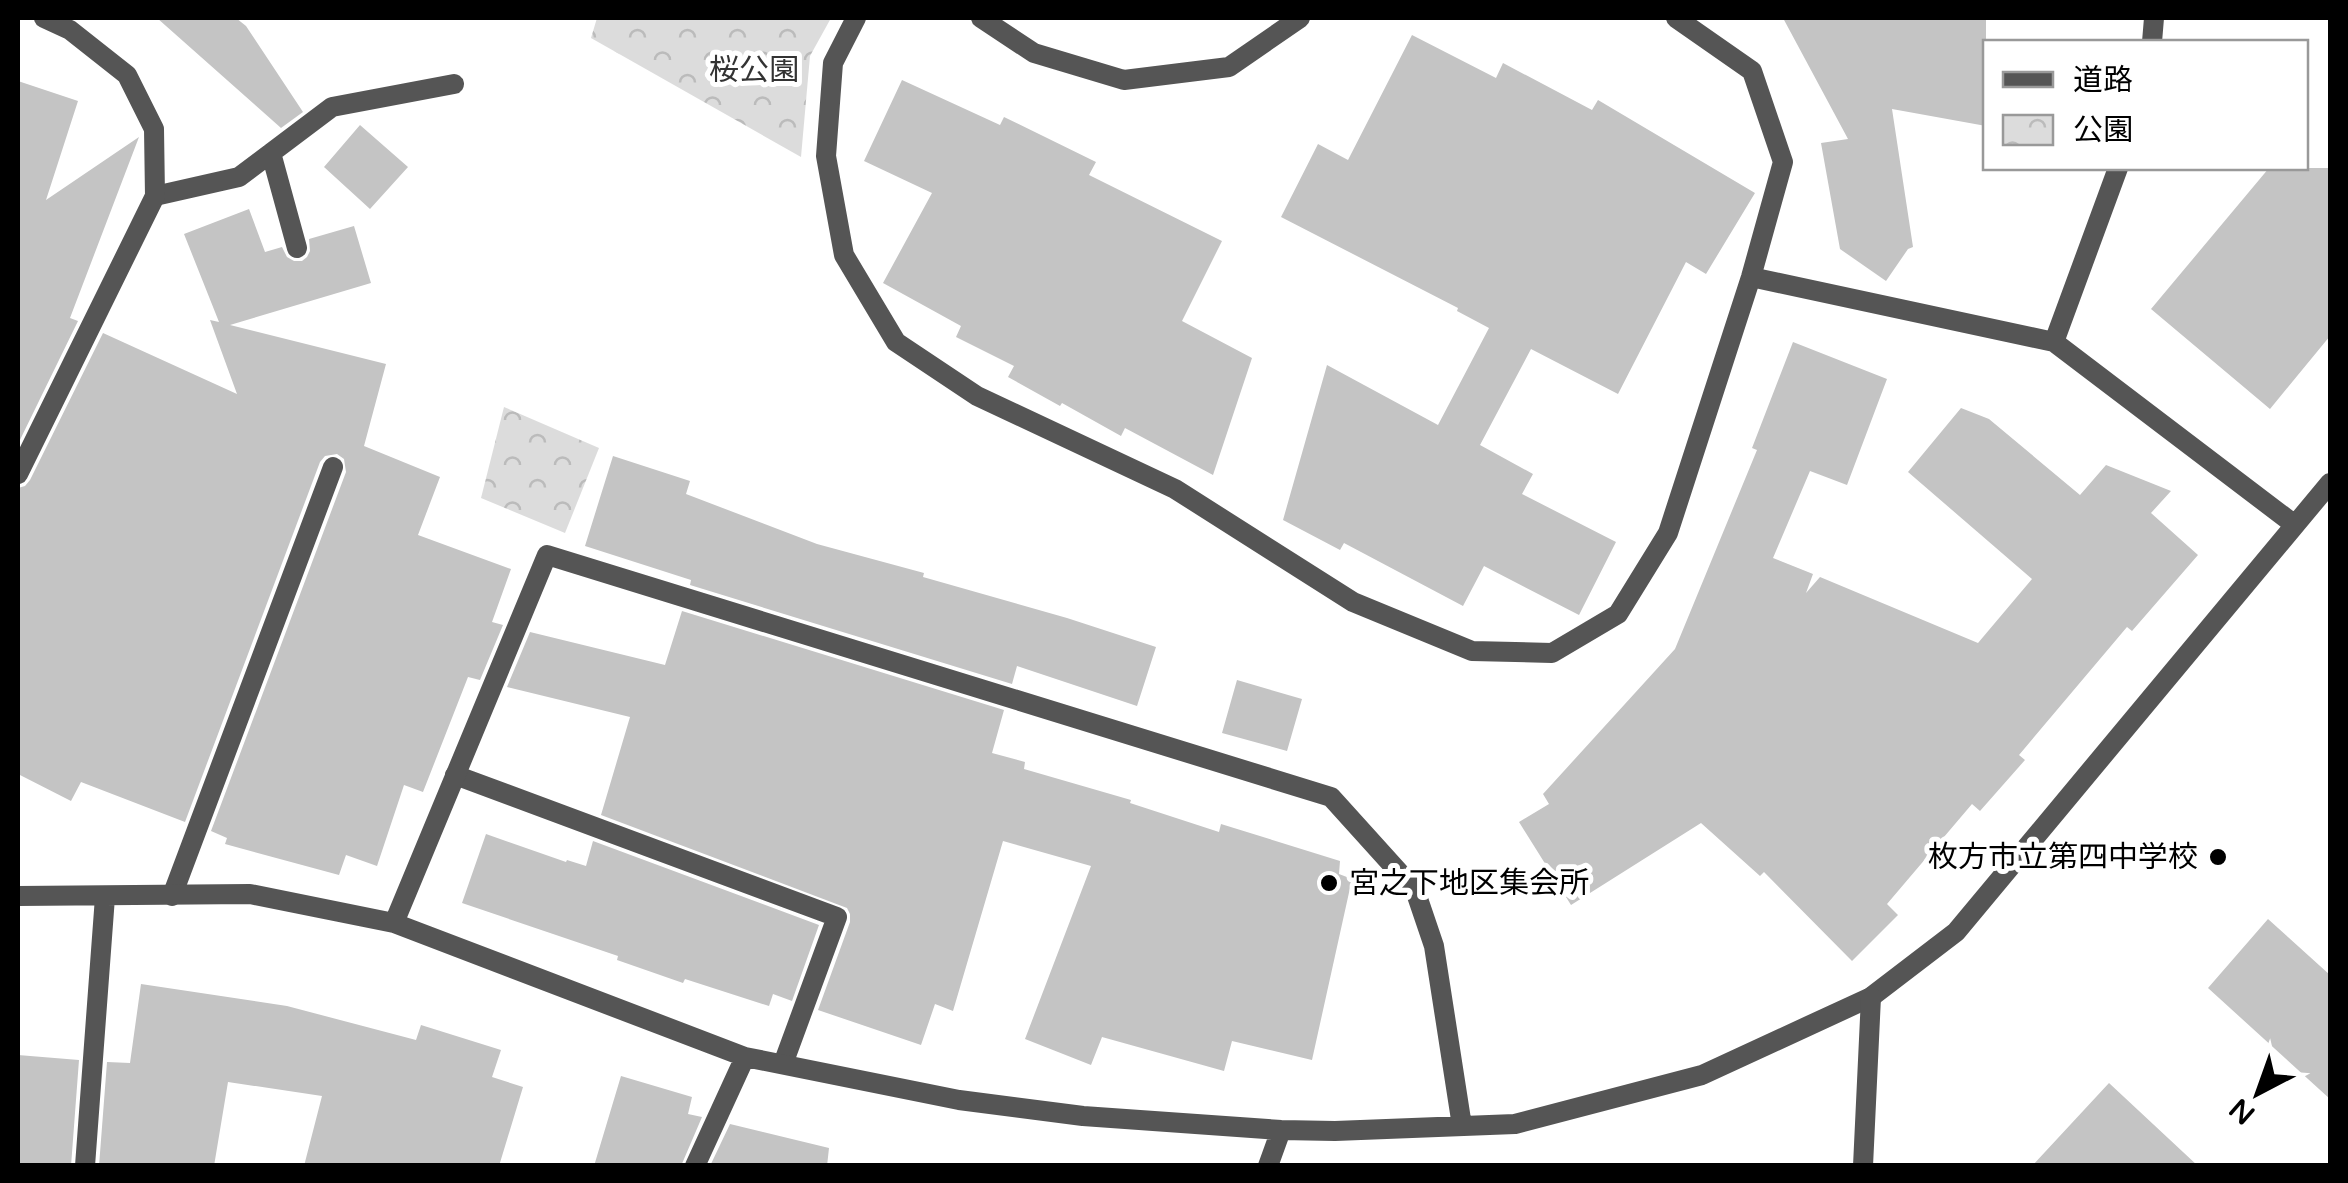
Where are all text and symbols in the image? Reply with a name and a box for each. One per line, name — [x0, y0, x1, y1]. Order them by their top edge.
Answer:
legend — [1983, 40, 2308, 170]
park label: 桜公園 — [709, 52, 799, 89]
text: 道路 — [2073, 62, 2133, 99]
text: 公園 — [2073, 112, 2133, 149]
place label: 枚方市立第四中学校 — [1928, 839, 2198, 876]
marker: 枚方市立第四中学校 — [2207, 846, 2229, 868]
place label: 宮之下地区集会所 — [1349, 865, 1589, 902]
marker: 宮之下地区集会所 — [1318, 872, 1340, 894]
north arrow — [2208, 1043, 2308, 1143]
text: N — [2223, 1091, 2262, 1131]

